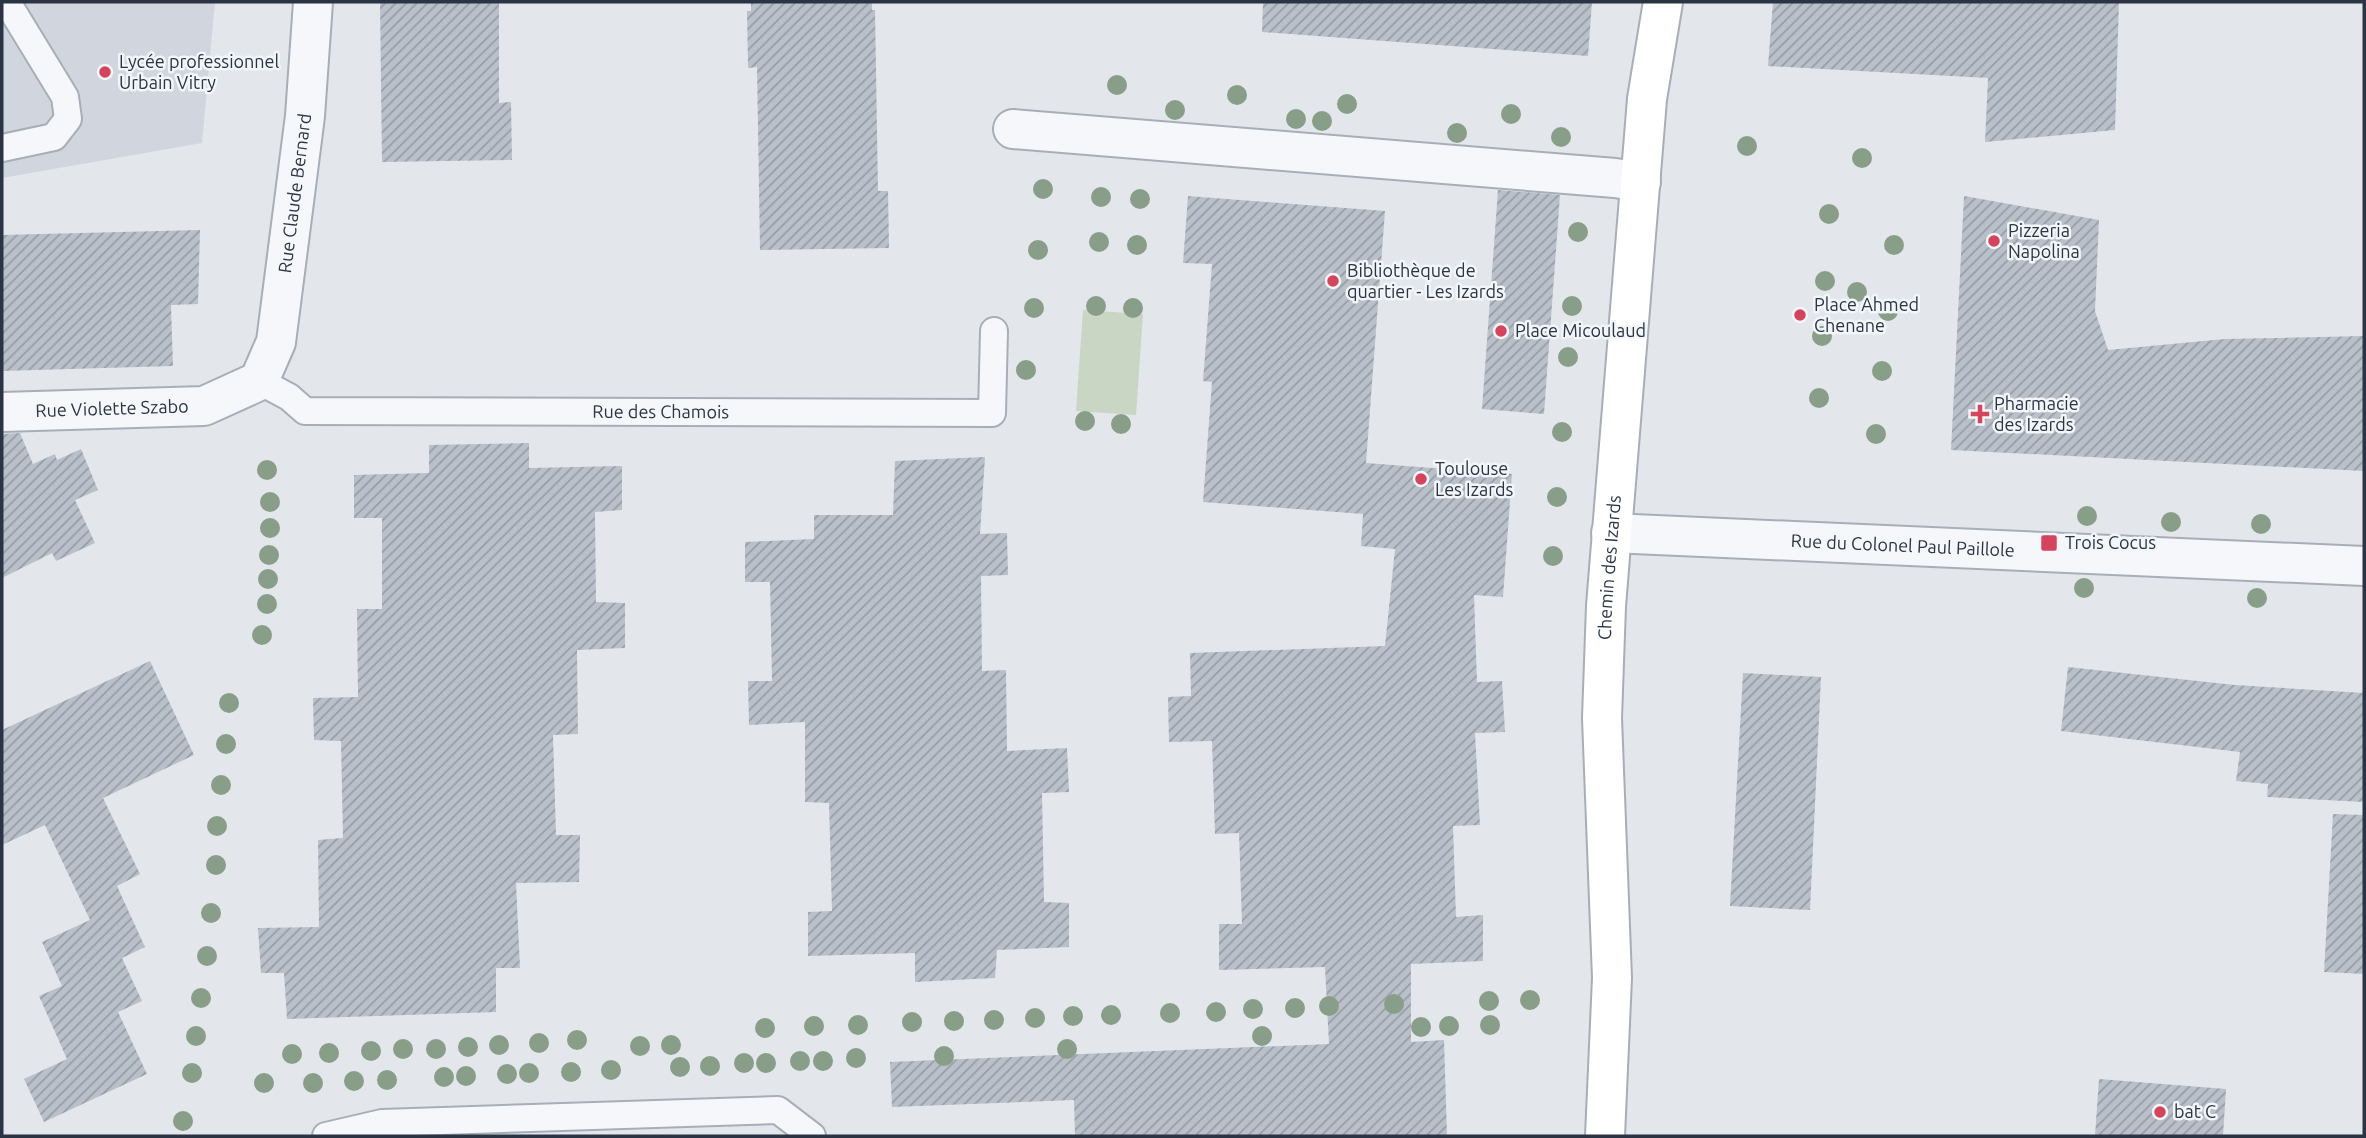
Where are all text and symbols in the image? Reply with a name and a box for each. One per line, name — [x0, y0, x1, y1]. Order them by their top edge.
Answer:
place label: Lycée professionnel Urbain Vitry — [119, 51, 280, 92]
marker: Lycée professionnel Urbain Vitry — [97, 64, 113, 80]
street label: Rue Claude Bernard — [274, 112, 314, 274]
place label: Pizzeria Napolina — [2008, 220, 2080, 261]
marker: Pizzeria Napolina — [1986, 233, 2002, 249]
place label: Bibliothèque de quartier - Les Izards — [1347, 260, 1504, 301]
marker: Bibliothèque de quartier - Les Izards — [1325, 273, 1341, 289]
place label: Place Ahmed Chenane — [1814, 294, 1919, 335]
marker: Place Ahmed Chenane — [1792, 307, 1808, 323]
place label: Place Micoulaud — [1515, 320, 1646, 340]
marker: Place Micoulaud — [1493, 323, 1509, 339]
place label: Pharmacie des Izards — [1994, 393, 2079, 434]
street label: Rue Violette Szabo — [35, 395, 189, 420]
street label: Rue des Chamois — [592, 401, 729, 421]
marker: Pharmacie des Izards — [1972, 406, 1988, 422]
place label: Toulouse Les Izards — [1435, 458, 1513, 499]
marker: Toulouse Les Izards — [1413, 471, 1429, 487]
street label: Chemin des Izards — [1594, 494, 1624, 640]
street label: Rue du Colonel Paul Paillole — [1790, 530, 2015, 560]
place label: Trois Cocus — [2065, 532, 2156, 552]
marker: Trois Cocus — [2039, 533, 2059, 553]
place label: bat C — [2174, 1101, 2216, 1121]
marker: bat C — [2152, 1104, 2168, 1120]

